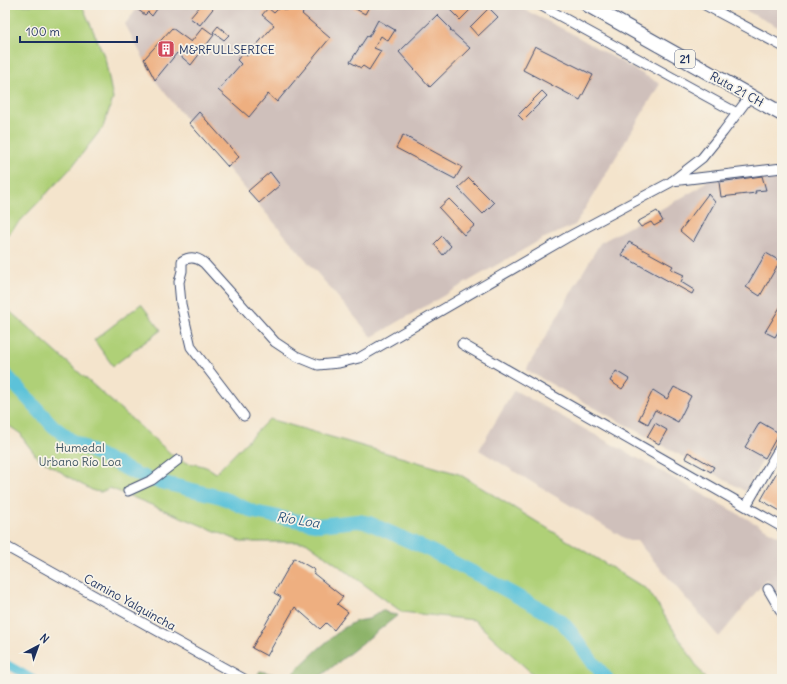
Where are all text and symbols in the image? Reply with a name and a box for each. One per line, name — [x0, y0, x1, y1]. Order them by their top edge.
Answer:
scale bar — [20, 18, 137, 44]
text: 100 m — [26, 24, 60, 39]
building icon: M&RFULLSERICE — [156, 39, 176, 59]
place label: M&RFULLSERICE — [179, 42, 275, 57]
road number: 21 — [675, 50, 695, 68]
street label: Ruta 21 CH — [708, 68, 767, 110]
park label: Humedal Urbano Río Loa — [39, 440, 122, 469]
water label: Río Loa — [275, 508, 321, 532]
street label: Camino Yalquincha — [81, 570, 179, 634]
north arrow — [18, 626, 58, 666]
text: N — [37, 631, 52, 646]

